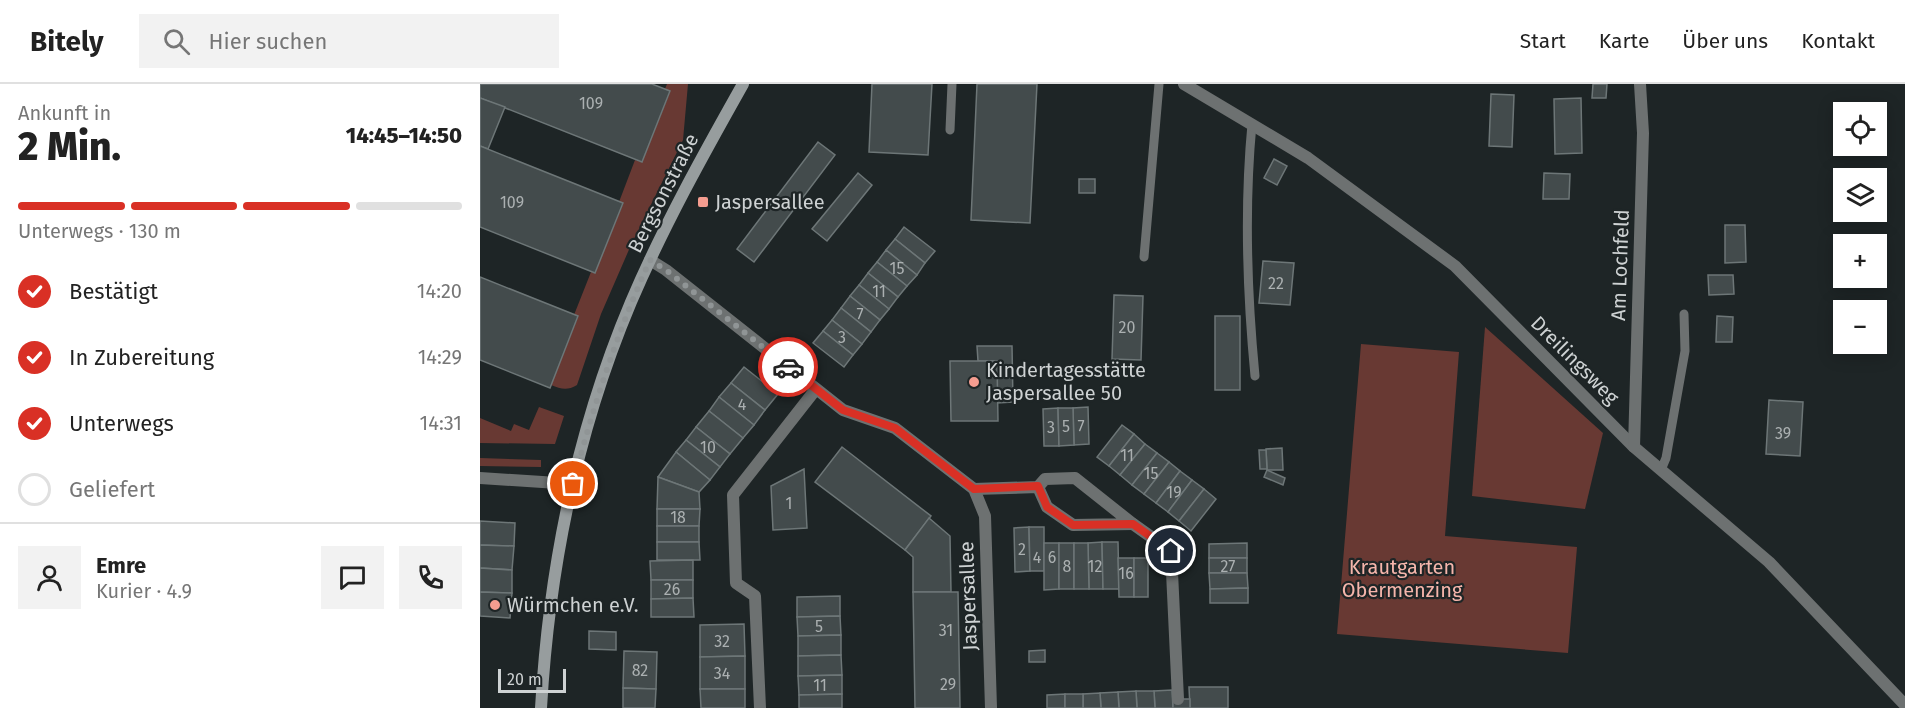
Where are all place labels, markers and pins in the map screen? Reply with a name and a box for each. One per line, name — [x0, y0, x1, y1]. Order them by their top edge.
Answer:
place label: Jaspersallee — [715, 190, 825, 214]
marker: Jaspersallee — [696, 195, 710, 209]
place label: Kindertagesstätte Jaspersallee 50 — [986, 358, 1146, 405]
marker: Kindertagesstätte Jaspersallee 50 — [967, 375, 981, 389]
pin — [547, 458, 598, 509]
pin — [1145, 525, 1196, 576]
place label: Würmchen e.V. — [507, 593, 638, 617]
marker: Würmchen e.V. — [488, 598, 502, 612]

